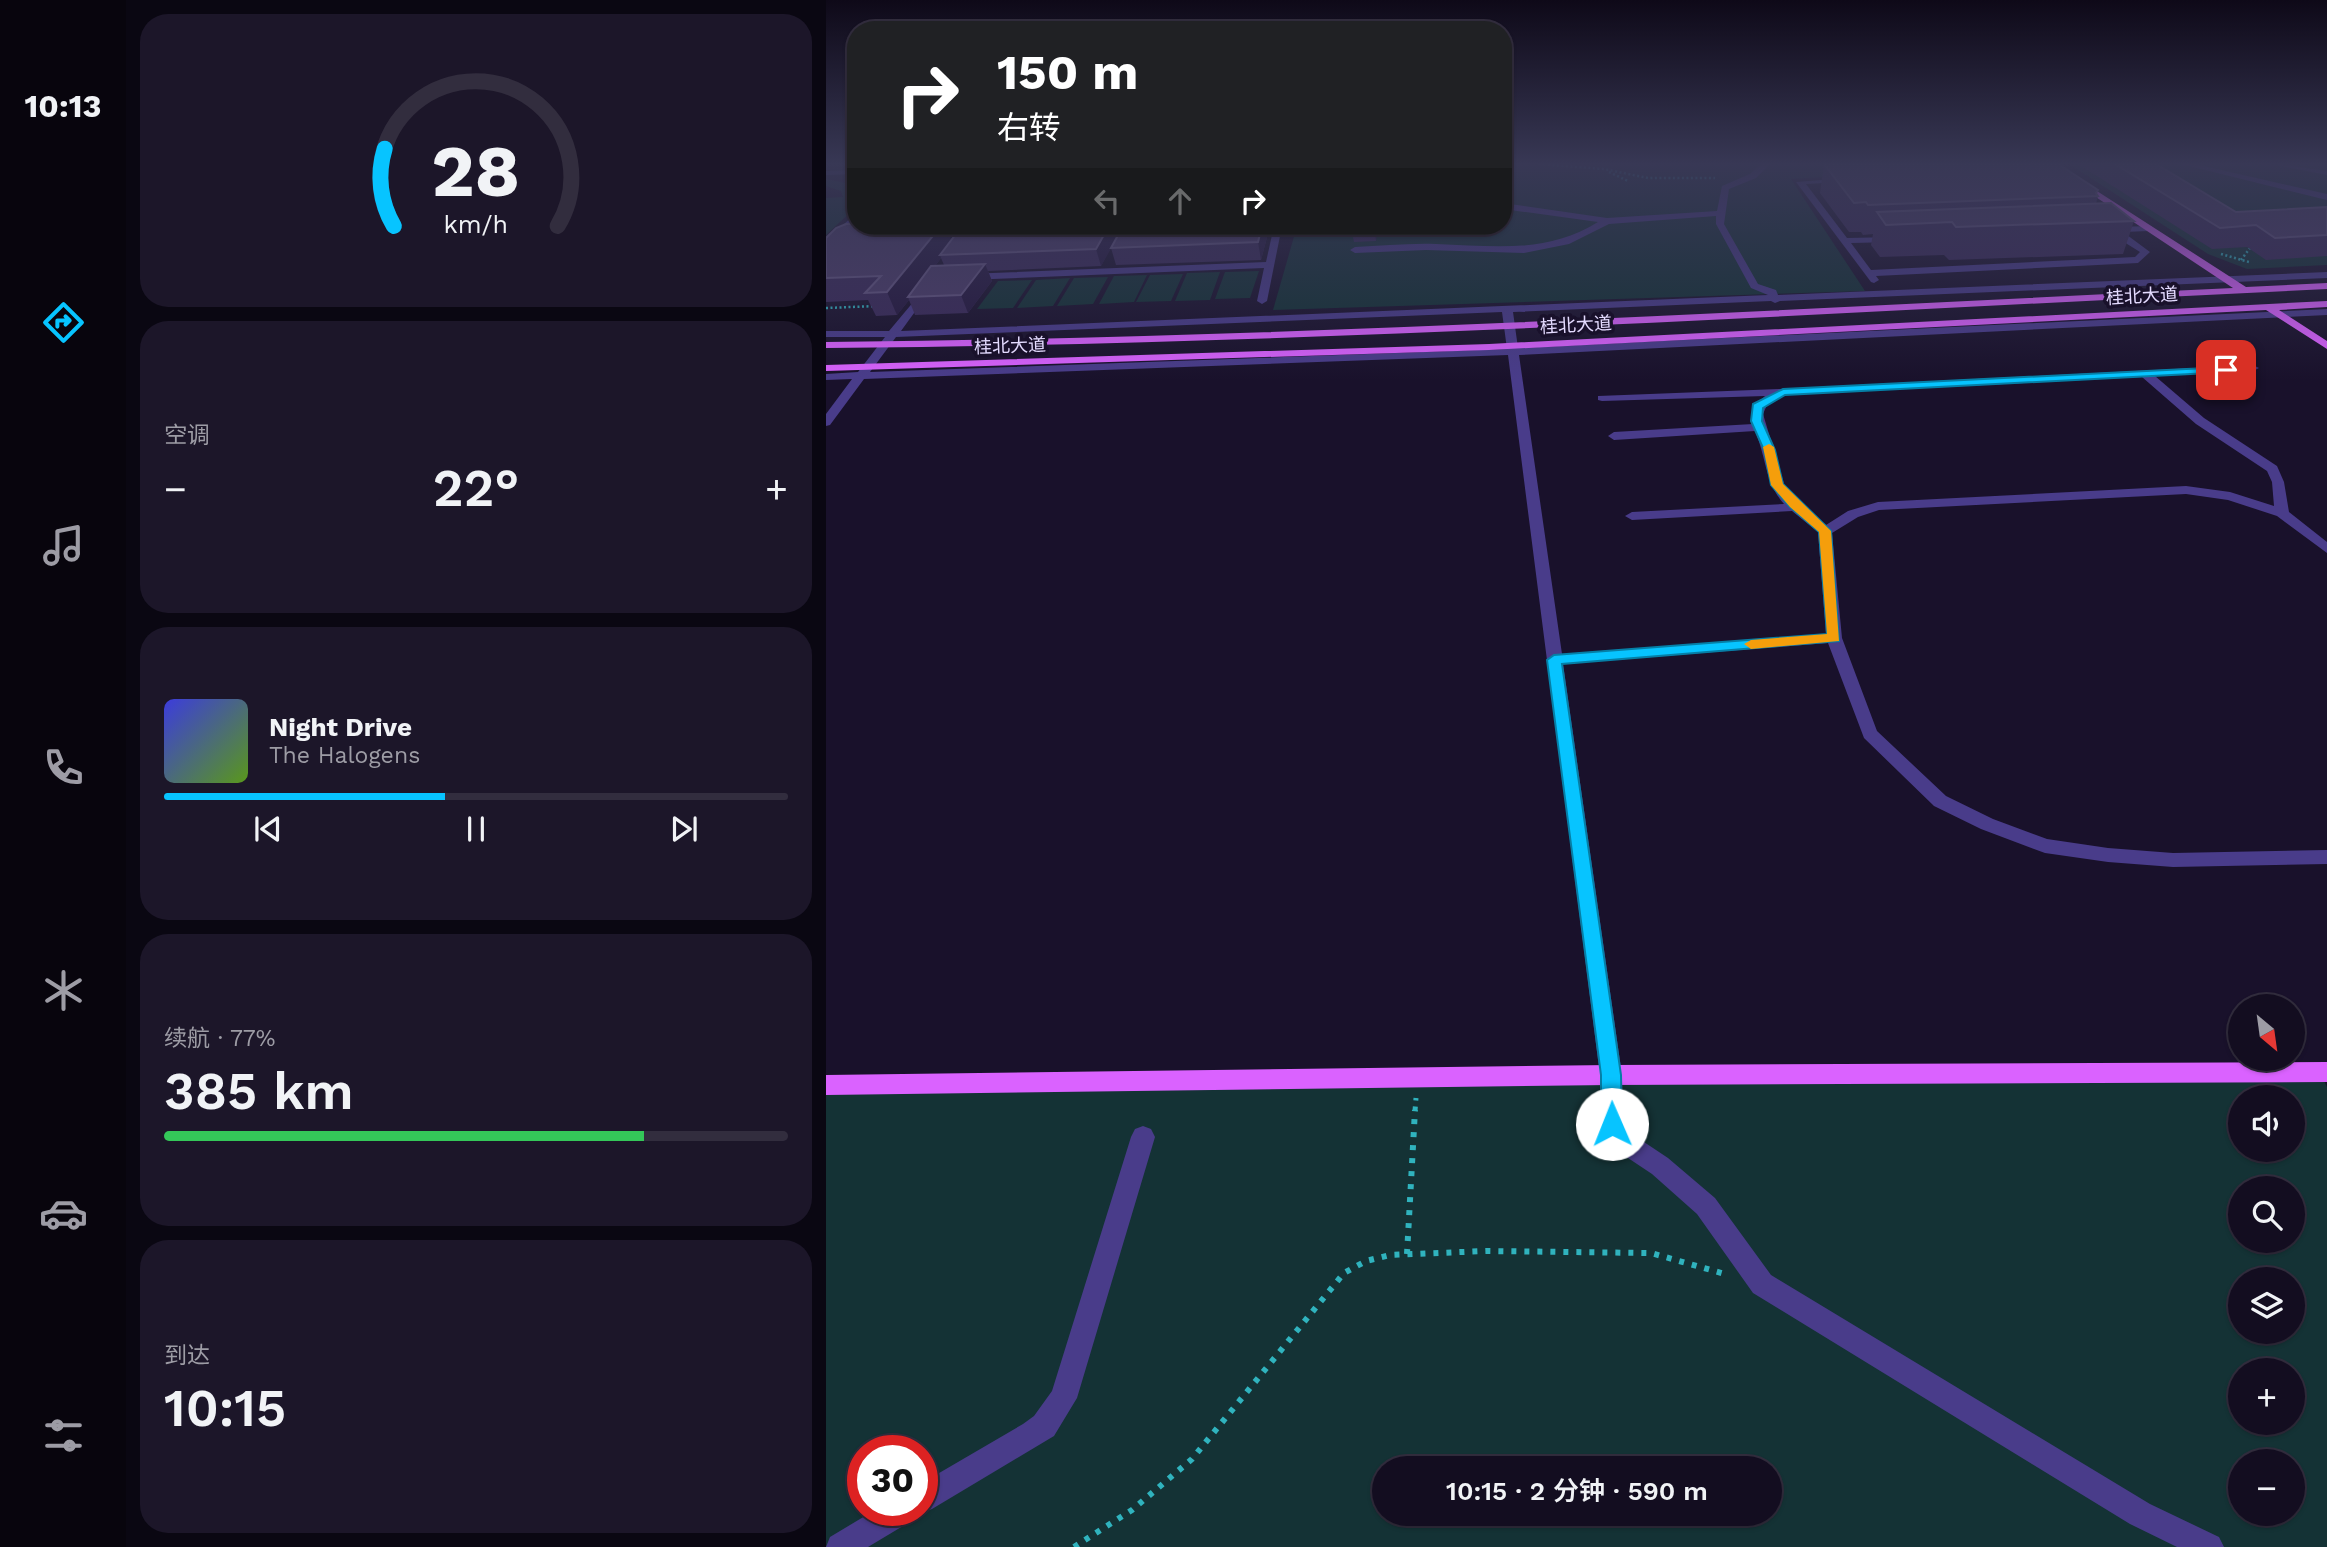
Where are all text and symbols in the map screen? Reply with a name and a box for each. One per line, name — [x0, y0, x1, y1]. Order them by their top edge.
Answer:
text: 150 m — [997, 43, 1138, 101]
icon: right — [882, 49, 973, 140]
text: 10:13 — [25, 87, 101, 125]
text: 右转 — [997, 109, 1061, 147]
text: 28 — [431, 129, 521, 215]
icon: left — [1088, 182, 1126, 220]
icon: ahead — [1161, 182, 1199, 220]
icon: right — [1234, 182, 1272, 220]
text: km/h — [444, 210, 508, 239]
street label: 桂北大道 — [2105, 283, 2178, 308]
icon: directions — [39, 298, 88, 347]
street label: 桂北大道 — [1539, 312, 1612, 337]
street label: 桂北大道 — [974, 334, 1046, 357]
pin — [2196, 340, 2256, 400]
icon: arrive — [2207, 351, 2245, 389]
text: 空调 — [164, 422, 210, 449]
text: 22° — [433, 458, 519, 519]
text: − — [164, 467, 187, 511]
text: + — [765, 467, 788, 511]
icon: music — [39, 521, 88, 570]
text: Night Drive — [269, 712, 412, 742]
text: The Halogens — [269, 742, 420, 769]
icon: phone — [39, 743, 88, 792]
icon: previous — [249, 810, 287, 848]
icon: pause — [457, 810, 495, 848]
icon: next — [665, 810, 703, 848]
icon: climate — [39, 966, 88, 1015]
north arrow — [2228, 994, 2305, 1071]
map controls — [2228, 994, 2305, 1526]
text: 续航 · 77% — [164, 1025, 275, 1052]
text: 385 km — [164, 1061, 354, 1122]
button: sound — [2228, 1085, 2305, 1162]
position arrow — [1575, 1087, 1649, 1161]
button: search — [2228, 1176, 2305, 1253]
icon: car — [39, 1189, 88, 1238]
button: layers — [2228, 1267, 2305, 1344]
text: 到达 — [164, 1342, 210, 1369]
button: + — [2228, 1358, 2305, 1435]
text: 10:15 — [164, 1378, 286, 1439]
icon: filters — [39, 1411, 88, 1460]
speed limit sign: 30 — [847, 1435, 938, 1526]
button: − — [2228, 1449, 2305, 1526]
text: 10:15 · 2 分钟 · 590 m — [1446, 1476, 1708, 1506]

